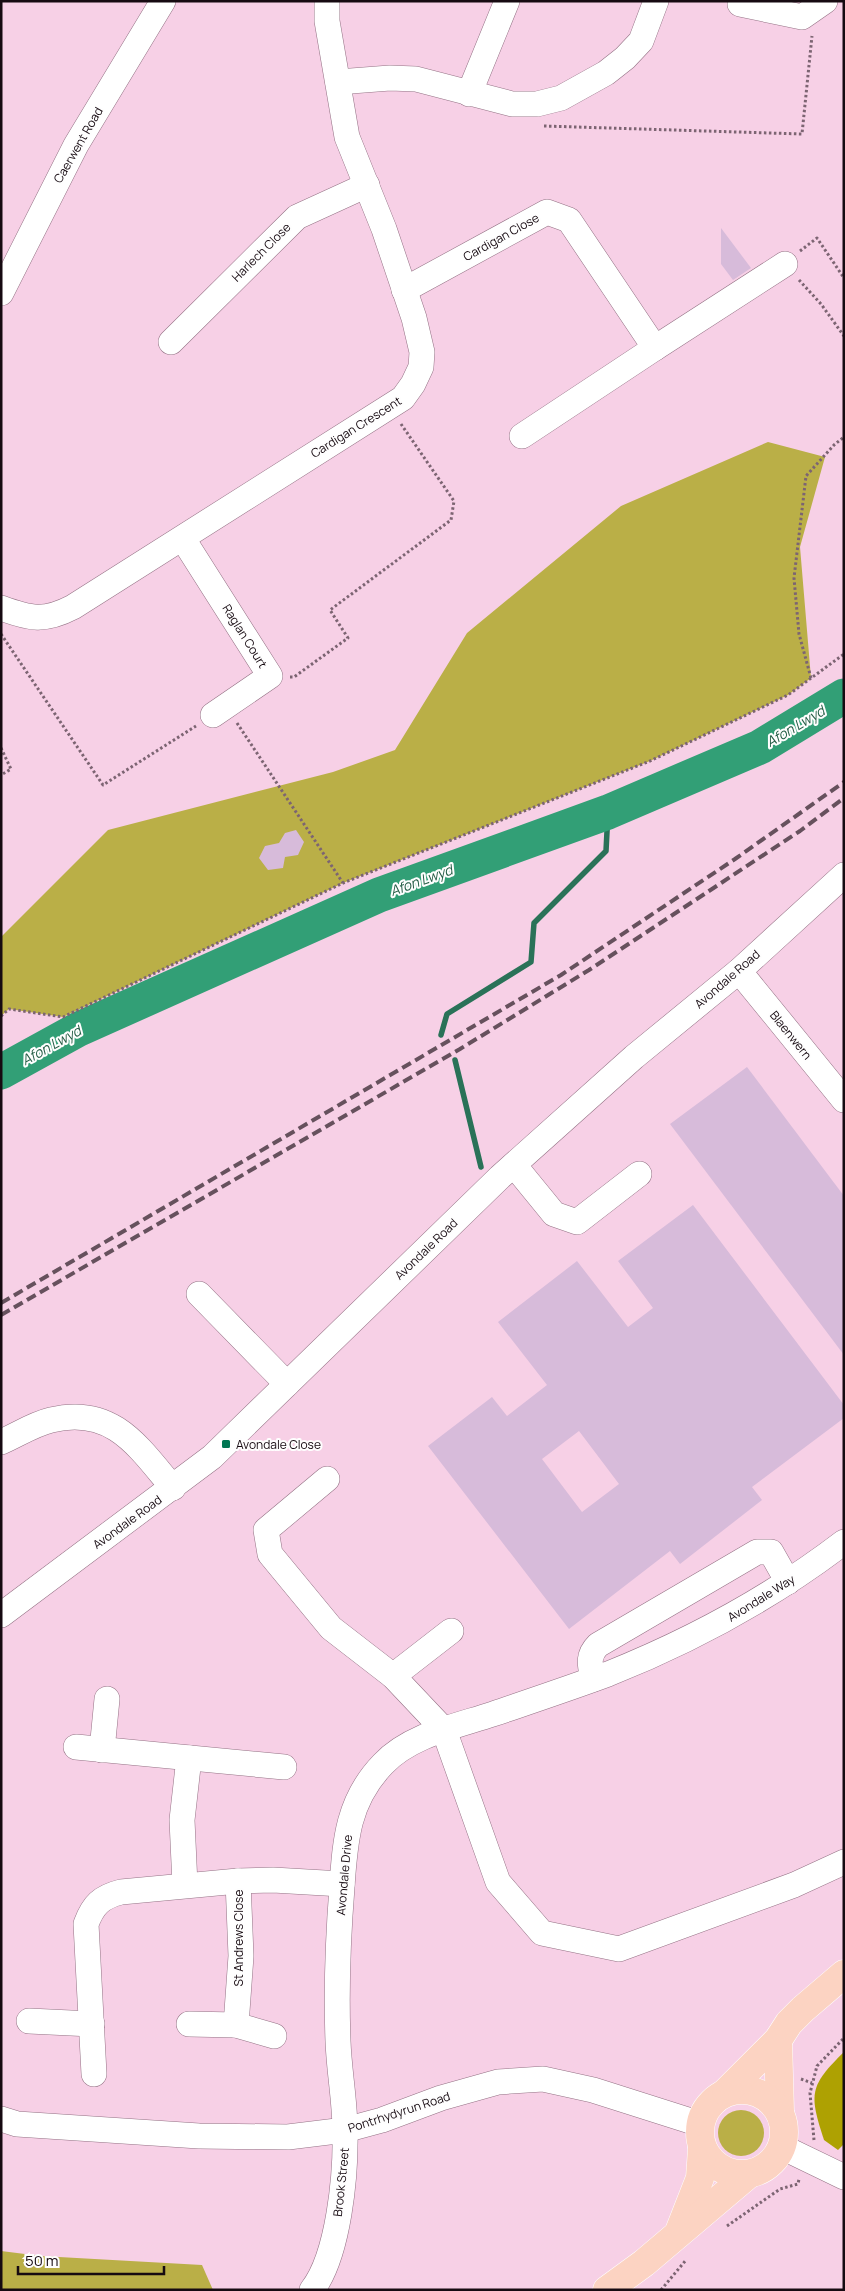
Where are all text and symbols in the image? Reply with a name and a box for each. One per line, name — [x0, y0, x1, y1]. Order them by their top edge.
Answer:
street label: Caerwent Road — [49, 104, 107, 186]
street label: Cardigan Close — [460, 209, 542, 265]
street label: Harlech Close — [228, 219, 294, 285]
street label: Cardigan Crescent — [307, 392, 405, 462]
street label: Raglan Court — [219, 601, 271, 671]
water label: Afon Lwyd — [762, 700, 829, 751]
water label: Afon Lwyd — [387, 859, 457, 900]
street label: Avondale Road — [691, 946, 763, 1012]
street label: Blaenwern — [766, 1007, 816, 1063]
water label: Afon Lwyd — [18, 1020, 86, 1069]
street label: Avondale Road — [391, 1215, 461, 1283]
place label: Avondale Close — [236, 1436, 321, 1453]
marker: Avondale Close — [220, 1438, 232, 1450]
street label: Avondale Road — [89, 1491, 165, 1553]
street label: Avondale Way — [724, 1570, 798, 1625]
street label: Avondale Drive — [332, 1834, 356, 1916]
street label: St Andrews Close — [230, 1890, 247, 1986]
street label: Pontrhydyrun Road — [346, 2087, 452, 2137]
street label: Brook Street — [329, 2146, 353, 2217]
scale bar — [18, 2244, 164, 2276]
text: 50 m — [25, 2250, 59, 2271]

